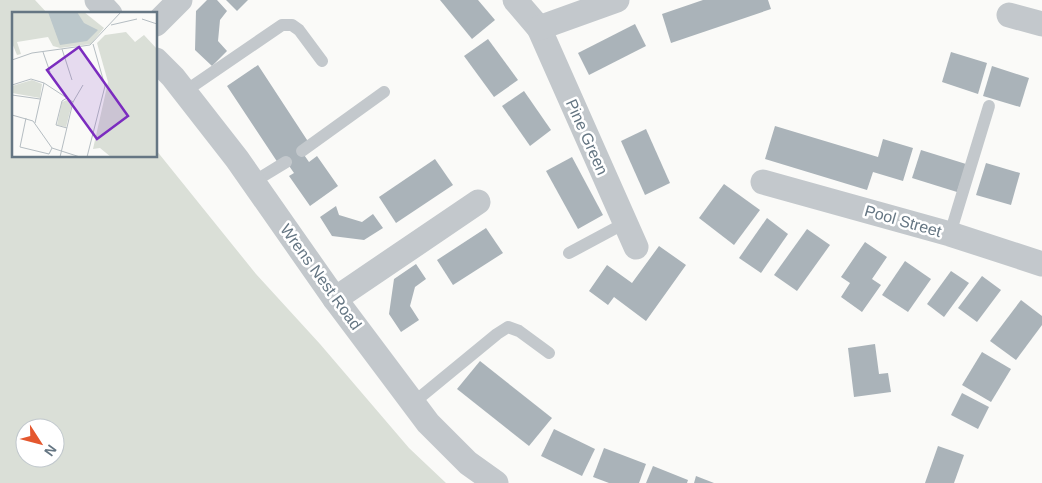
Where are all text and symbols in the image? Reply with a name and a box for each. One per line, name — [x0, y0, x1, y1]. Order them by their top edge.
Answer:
inset map — [12, 12, 158, 158]
street label: Pine Green — [563, 97, 611, 177]
street label: Pool Street — [863, 202, 944, 240]
street label: Wrens Nest Road — [277, 221, 365, 333]
north arrow — [15, 418, 65, 468]
text: N — [41, 442, 60, 459]

